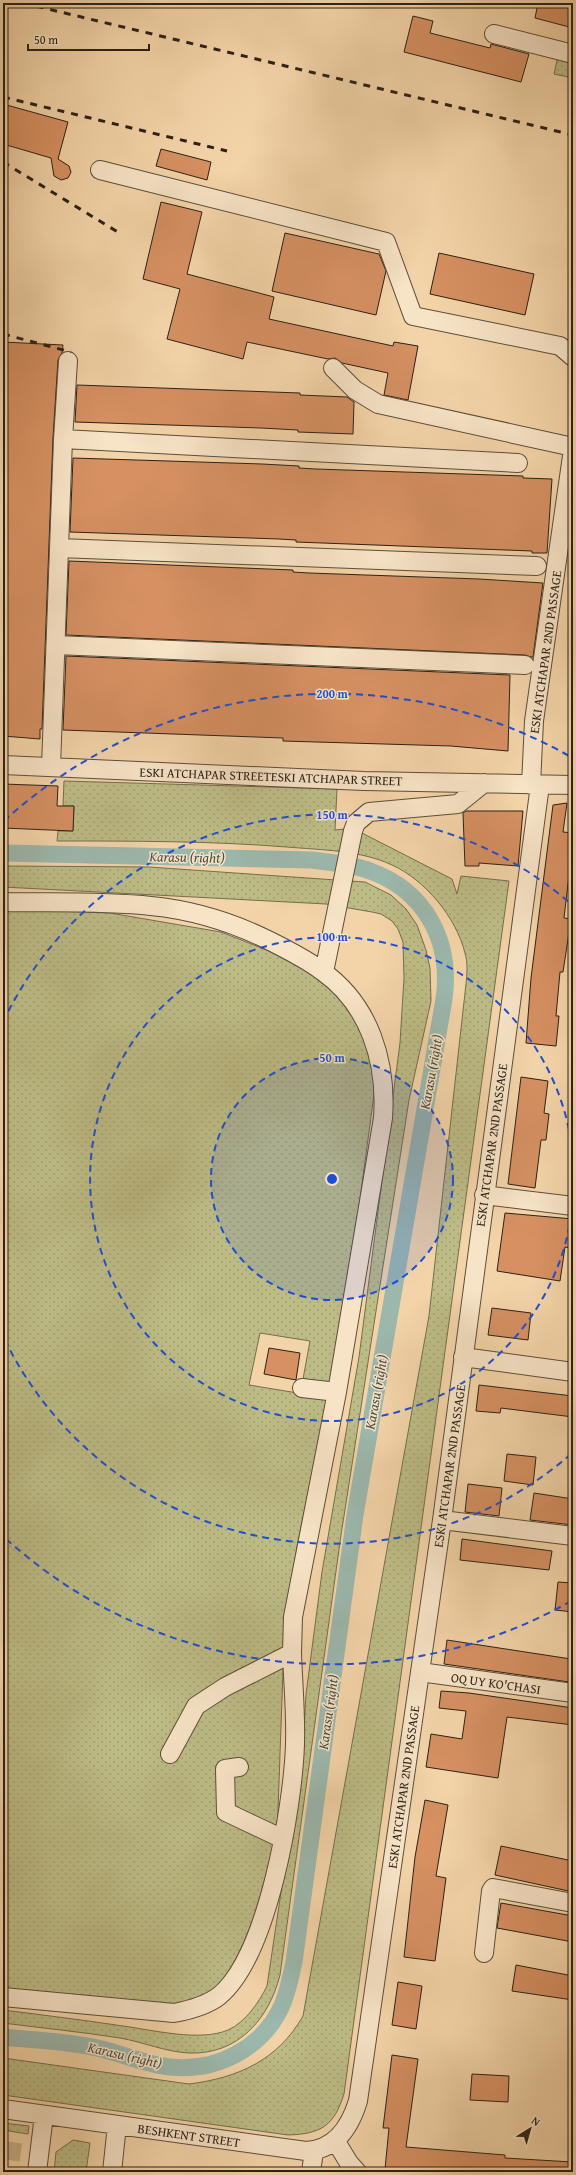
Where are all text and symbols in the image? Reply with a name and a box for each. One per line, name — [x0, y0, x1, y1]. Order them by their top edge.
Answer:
scale bar — [28, 26, 149, 52]
text: 50 m — [34, 31, 58, 48]
street label: ESKI ATCHAPAR 2ND PASSAGE — [525, 569, 566, 735]
text: 200 m — [316, 685, 349, 702]
street label: ESKI ATCHAPAR STREETESKI ATCHAPAR STREET — [139, 762, 404, 791]
text: 150 m — [316, 806, 349, 823]
water label: Karasu (right) — [148, 846, 225, 868]
text: 100 m — [316, 928, 349, 945]
water label: Karasu (right) — [414, 1033, 447, 1112]
text: 50 m — [319, 1049, 345, 1066]
street label: ESKI ATCHAPAR 2ND PASSAGE — [471, 1062, 512, 1228]
centre of rings — [325, 1172, 339, 1186]
water label: Karasu (right) — [359, 1353, 392, 1432]
street label: ESKI ATCHAPAR 2ND PASSAGE — [429, 1383, 470, 1549]
street label: OQ UY KO'CHASI — [450, 1668, 542, 1699]
water label: Karasu (right) — [313, 1673, 343, 1752]
street label: ESKI ATCHAPAR 2ND PASSAGE — [383, 1704, 424, 1870]
water label: Karasu (right) — [85, 2037, 164, 2073]
north arrow — [510, 2109, 550, 2149]
text: N — [528, 2112, 544, 2130]
street label: BESHKENT STREET — [136, 2119, 242, 2152]

